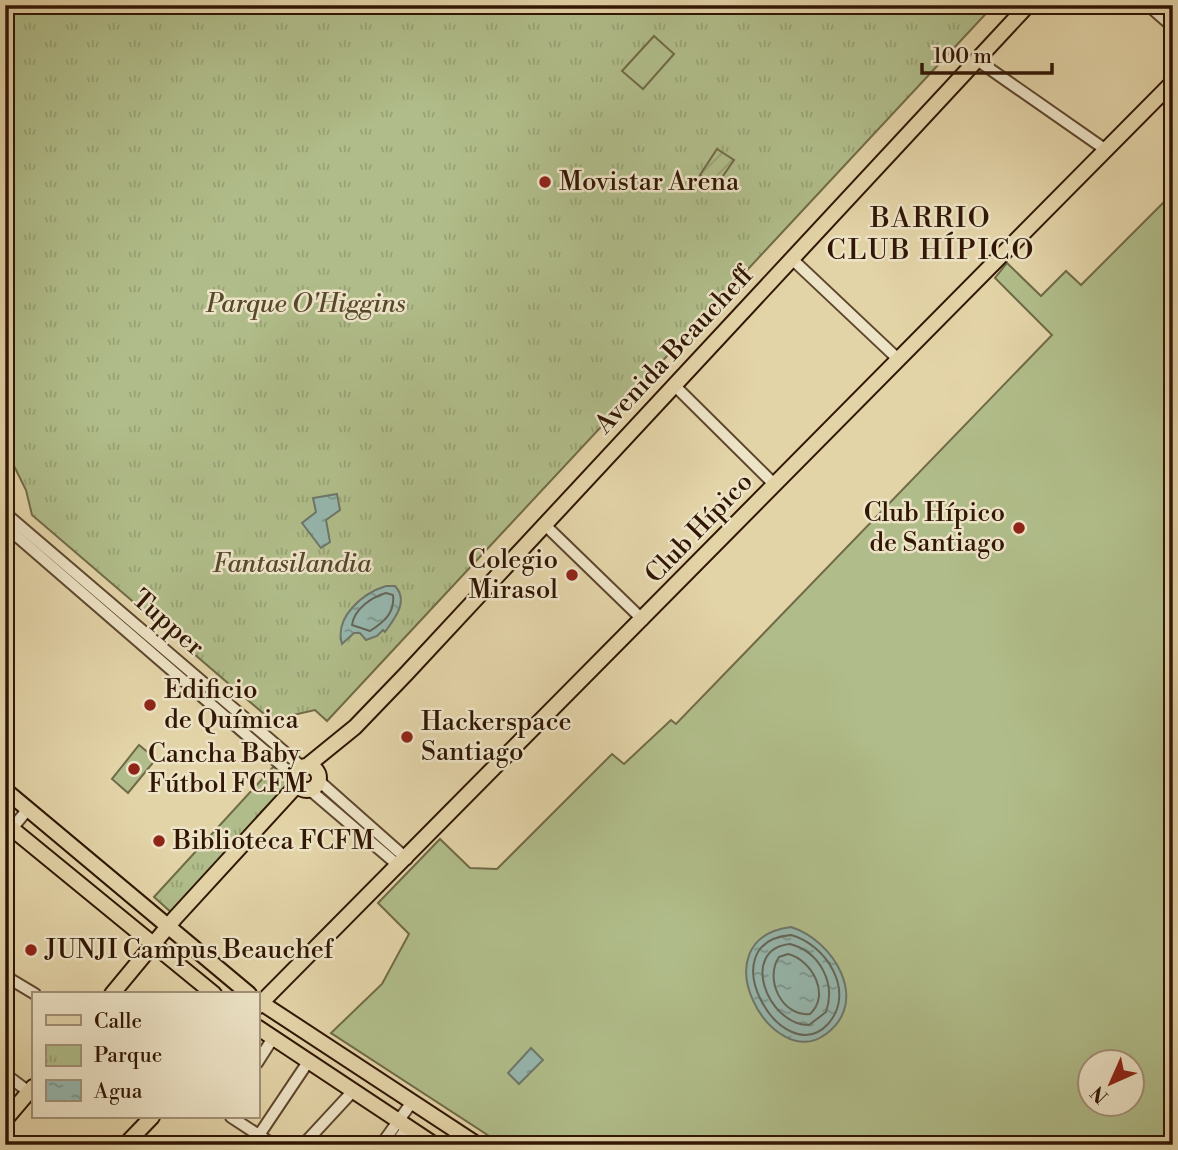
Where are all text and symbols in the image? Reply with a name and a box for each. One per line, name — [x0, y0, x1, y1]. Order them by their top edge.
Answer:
scale bar — [922, 32, 1052, 76]
text: 100 m — [933, 44, 992, 70]
place label: Movistar Arena — [559, 166, 740, 198]
marker: Movistar Arena — [537, 174, 553, 190]
district label: BARRIO CLUB HÍPICO — [827, 201, 1035, 268]
street label: Avenida Beaucheff — [588, 259, 761, 441]
park label: Parque O'Higgins — [205, 288, 406, 320]
street label: Club Hípico — [638, 466, 760, 590]
place label: Club Hípico de Santiago — [864, 497, 1005, 559]
marker: Club Hípico de Santiago — [1011, 520, 1027, 536]
place label: Colegio Mirasol — [468, 544, 558, 606]
park label: Fantasilandia — [213, 548, 372, 580]
marker: Colegio Mirasol — [564, 567, 580, 583]
street label: Tupper — [125, 583, 211, 663]
place label: Edificio de Química — [164, 674, 299, 736]
marker: Edificio de Química — [142, 697, 158, 713]
place label: Hackerspace Santiago — [421, 706, 572, 768]
marker: Hackerspace Santiago — [399, 729, 415, 745]
place label: Cancha Baby Fútbol FCFM — [148, 738, 307, 800]
marker: Cancha Baby Fútbol FCFM — [126, 761, 142, 777]
place label: Biblioteca FCFM — [172, 825, 374, 857]
marker: Biblioteca FCFM — [151, 833, 167, 849]
place label: JUNJI Campus Beauchef — [44, 934, 335, 966]
marker: JUNJI Campus Beauchef — [23, 942, 39, 958]
legend — [32, 992, 259, 1118]
text: Calle — [94, 1009, 142, 1035]
text: Parque — [94, 1043, 162, 1069]
north arrow — [1076, 1048, 1146, 1118]
text: Agua — [93, 1079, 143, 1105]
text: N — [1086, 1081, 1113, 1108]

